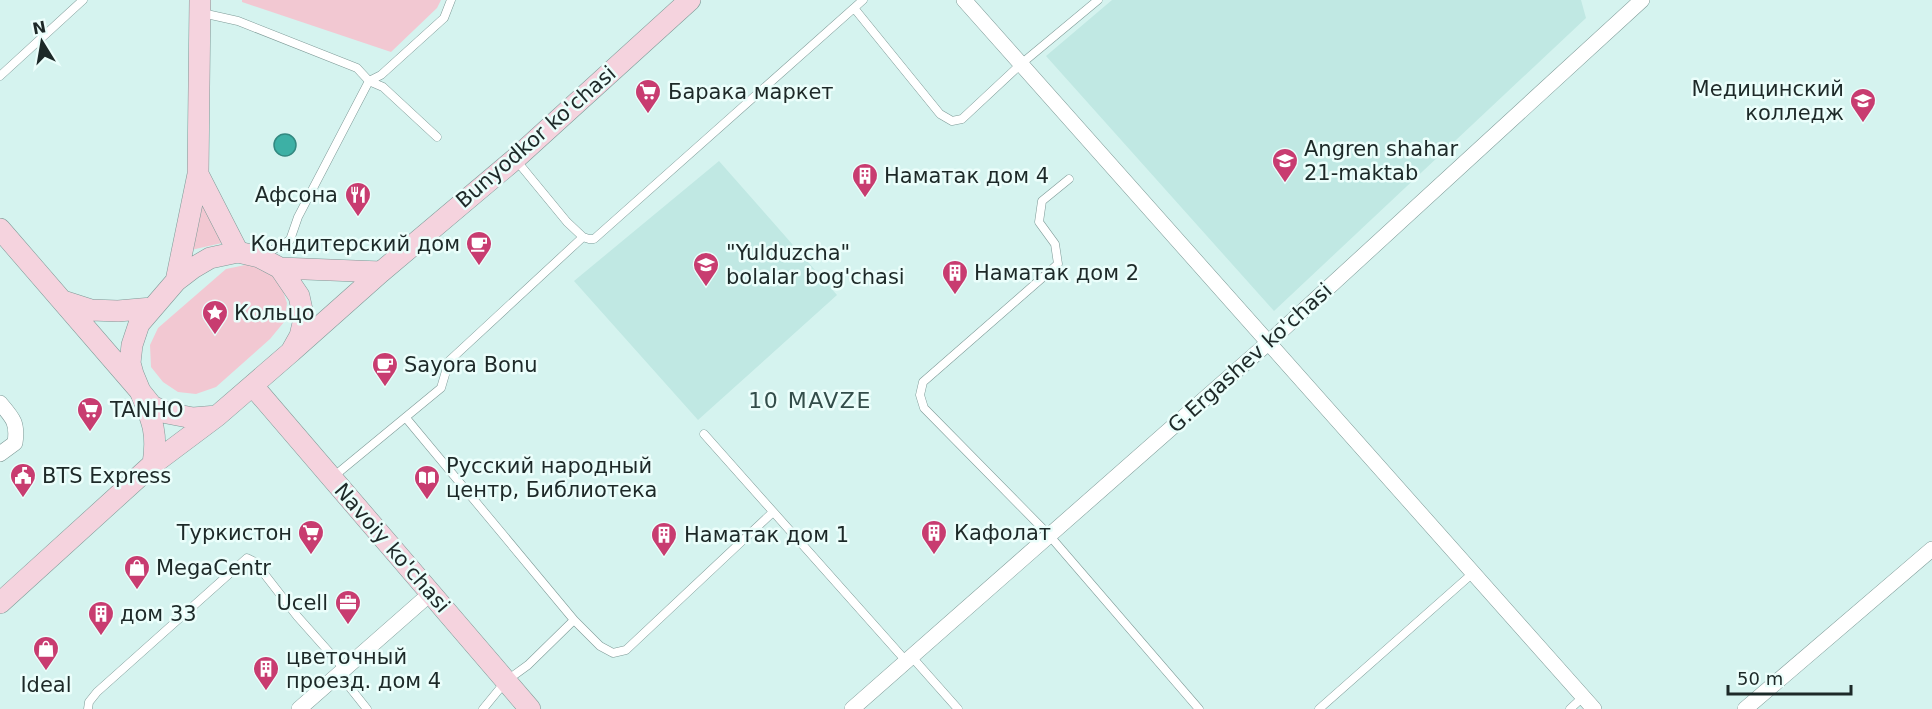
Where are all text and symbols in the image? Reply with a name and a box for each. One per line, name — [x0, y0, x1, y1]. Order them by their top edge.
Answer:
north arrow — [12, 12, 72, 72]
text: N — [31, 17, 48, 38]
street label: Bunyodkor ko'chasi — [451, 61, 621, 213]
supermarket icon: Барака маркет — [633, 77, 663, 115]
place label: Медицинский колледж — [1692, 77, 1844, 125]
place label: Барака маркет — [668, 80, 834, 104]
school or university icon: Медицинский колледж — [1848, 86, 1878, 124]
place label: Angren shahar 21-maktab — [1304, 137, 1458, 185]
school or university icon: Angren shahar 21-maktab — [1270, 146, 1300, 184]
building icon: Наматак дом 4 — [850, 161, 880, 199]
place label: Наматак дом 4 — [884, 164, 1049, 188]
restaurant icon: Афсона — [343, 180, 373, 218]
place label: Афсона — [255, 183, 338, 207]
cafe icon: Кондитерский дом — [464, 229, 494, 267]
place label: Кондитерский дом — [250, 232, 460, 256]
place label: "Yulduzcha" bolalar bog'chasi — [726, 241, 905, 289]
school or university icon: "Yulduzcha" bolalar bog'chasi — [691, 250, 721, 288]
building icon: Наматак дом 2 — [940, 258, 970, 296]
place label: Наматак дом 2 — [974, 261, 1139, 285]
street label: G.Ergashev ko'chasi — [1163, 278, 1337, 438]
place icon: Кольцо — [200, 298, 230, 336]
place label: Кольцо — [234, 301, 315, 325]
cafe icon: Sayora Bonu — [370, 350, 400, 388]
place label: Sayora Bonu — [404, 353, 538, 377]
district label: 10 MAVZE — [748, 388, 872, 413]
supermarket icon: TANHO — [75, 395, 105, 433]
place label: TANHO — [109, 398, 184, 422]
place label: Русский народный центр, Библиотека — [446, 454, 658, 502]
public building icon: BTS Express — [8, 461, 38, 499]
library icon: Русский народный центр, Библиотека — [412, 463, 442, 501]
place label: BTS Express — [42, 464, 171, 488]
street label: Navoiy ko'chasi — [329, 478, 455, 618]
supermarket icon: Туркистон — [296, 518, 326, 556]
building icon: Кафолат — [919, 518, 949, 556]
building icon: Наматак дом 1 — [649, 520, 679, 558]
place label: Туркистон — [176, 521, 292, 545]
place label: Кафолат — [954, 521, 1051, 545]
place label: Наматак дом 1 — [684, 523, 849, 547]
shop icon: MegaCentr — [122, 553, 152, 591]
place label: MegaCentr — [156, 556, 271, 580]
office icon: Ucell — [333, 588, 363, 626]
place label: Ucell — [276, 591, 328, 615]
building icon: дом 33 — [86, 599, 116, 637]
place label: дом 33 — [120, 602, 197, 626]
shop icon: Ideal — [31, 634, 61, 672]
place label: цветочный проезд. дом 4 — [286, 645, 441, 693]
building icon: цветочный проезд. дом 4 — [251, 654, 281, 692]
scale bar — [1728, 658, 1851, 696]
text: 50 m — [1737, 668, 1783, 689]
place label: Ideal — [20, 673, 72, 697]

